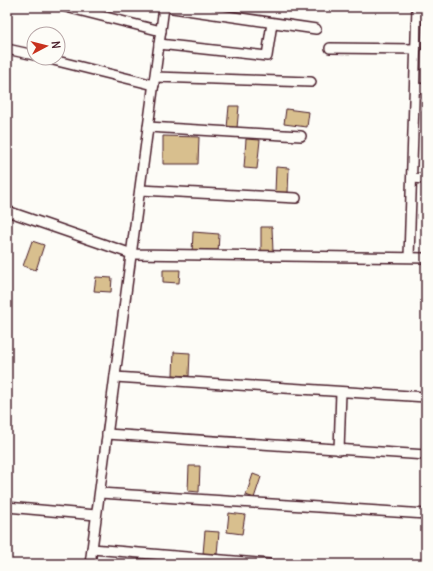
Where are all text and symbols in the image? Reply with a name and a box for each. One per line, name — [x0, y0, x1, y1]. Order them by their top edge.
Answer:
north arrow — [26, 26, 66, 66]
text: N — [49, 40, 63, 49]

